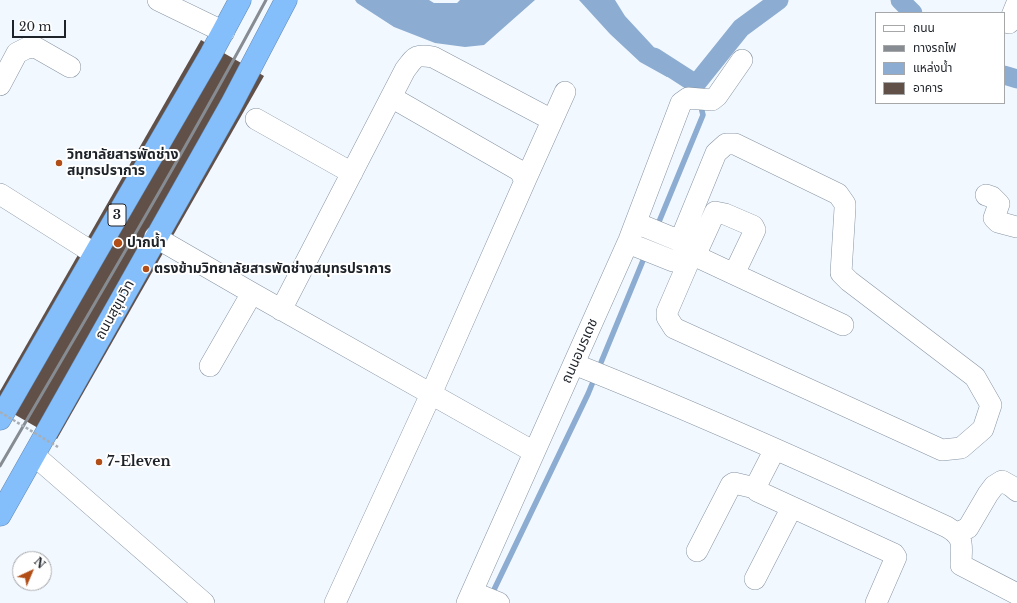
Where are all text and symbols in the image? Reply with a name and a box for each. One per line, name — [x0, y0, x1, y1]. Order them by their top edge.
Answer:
scale bar — [14, 12, 68, 38]
legend — [875, 12, 1005, 104]
text: 20 m — [19, 19, 51, 34]
text: ถนน — [913, 20, 935, 35]
text: ทางรถไฟ — [913, 40, 956, 55]
text: แหล่งน้ำ — [913, 60, 952, 75]
text: อาคาร — [913, 80, 943, 95]
place label: วิทยาลัยสารพัดช่าง สมุทรปราการ — [67, 147, 178, 180]
marker: วิทยาลัยสารพัดช่าง สมุทรปราการ — [54, 158, 64, 168]
road number: 3 — [108, 204, 126, 226]
place label: ปากน้ำ — [127, 235, 166, 251]
marker: ปากน้ำ — [112, 237, 124, 249]
place label: ตรงข้ามวิทยาลัยสารพัดช่างสมุทรปราการ — [154, 261, 391, 277]
marker: ตรงข้ามวิทยาลัยสารพัดช่างสมุทรปราการ — [141, 264, 151, 274]
street label: ถนนสุขุมวิท — [92, 277, 138, 343]
street label: ถนนอมรเดช — [558, 316, 602, 386]
place label: 7-Eleven — [107, 454, 171, 470]
marker: 7-Eleven — [94, 457, 104, 467]
north arrow — [12, 551, 52, 591]
text: N — [31, 554, 48, 572]

